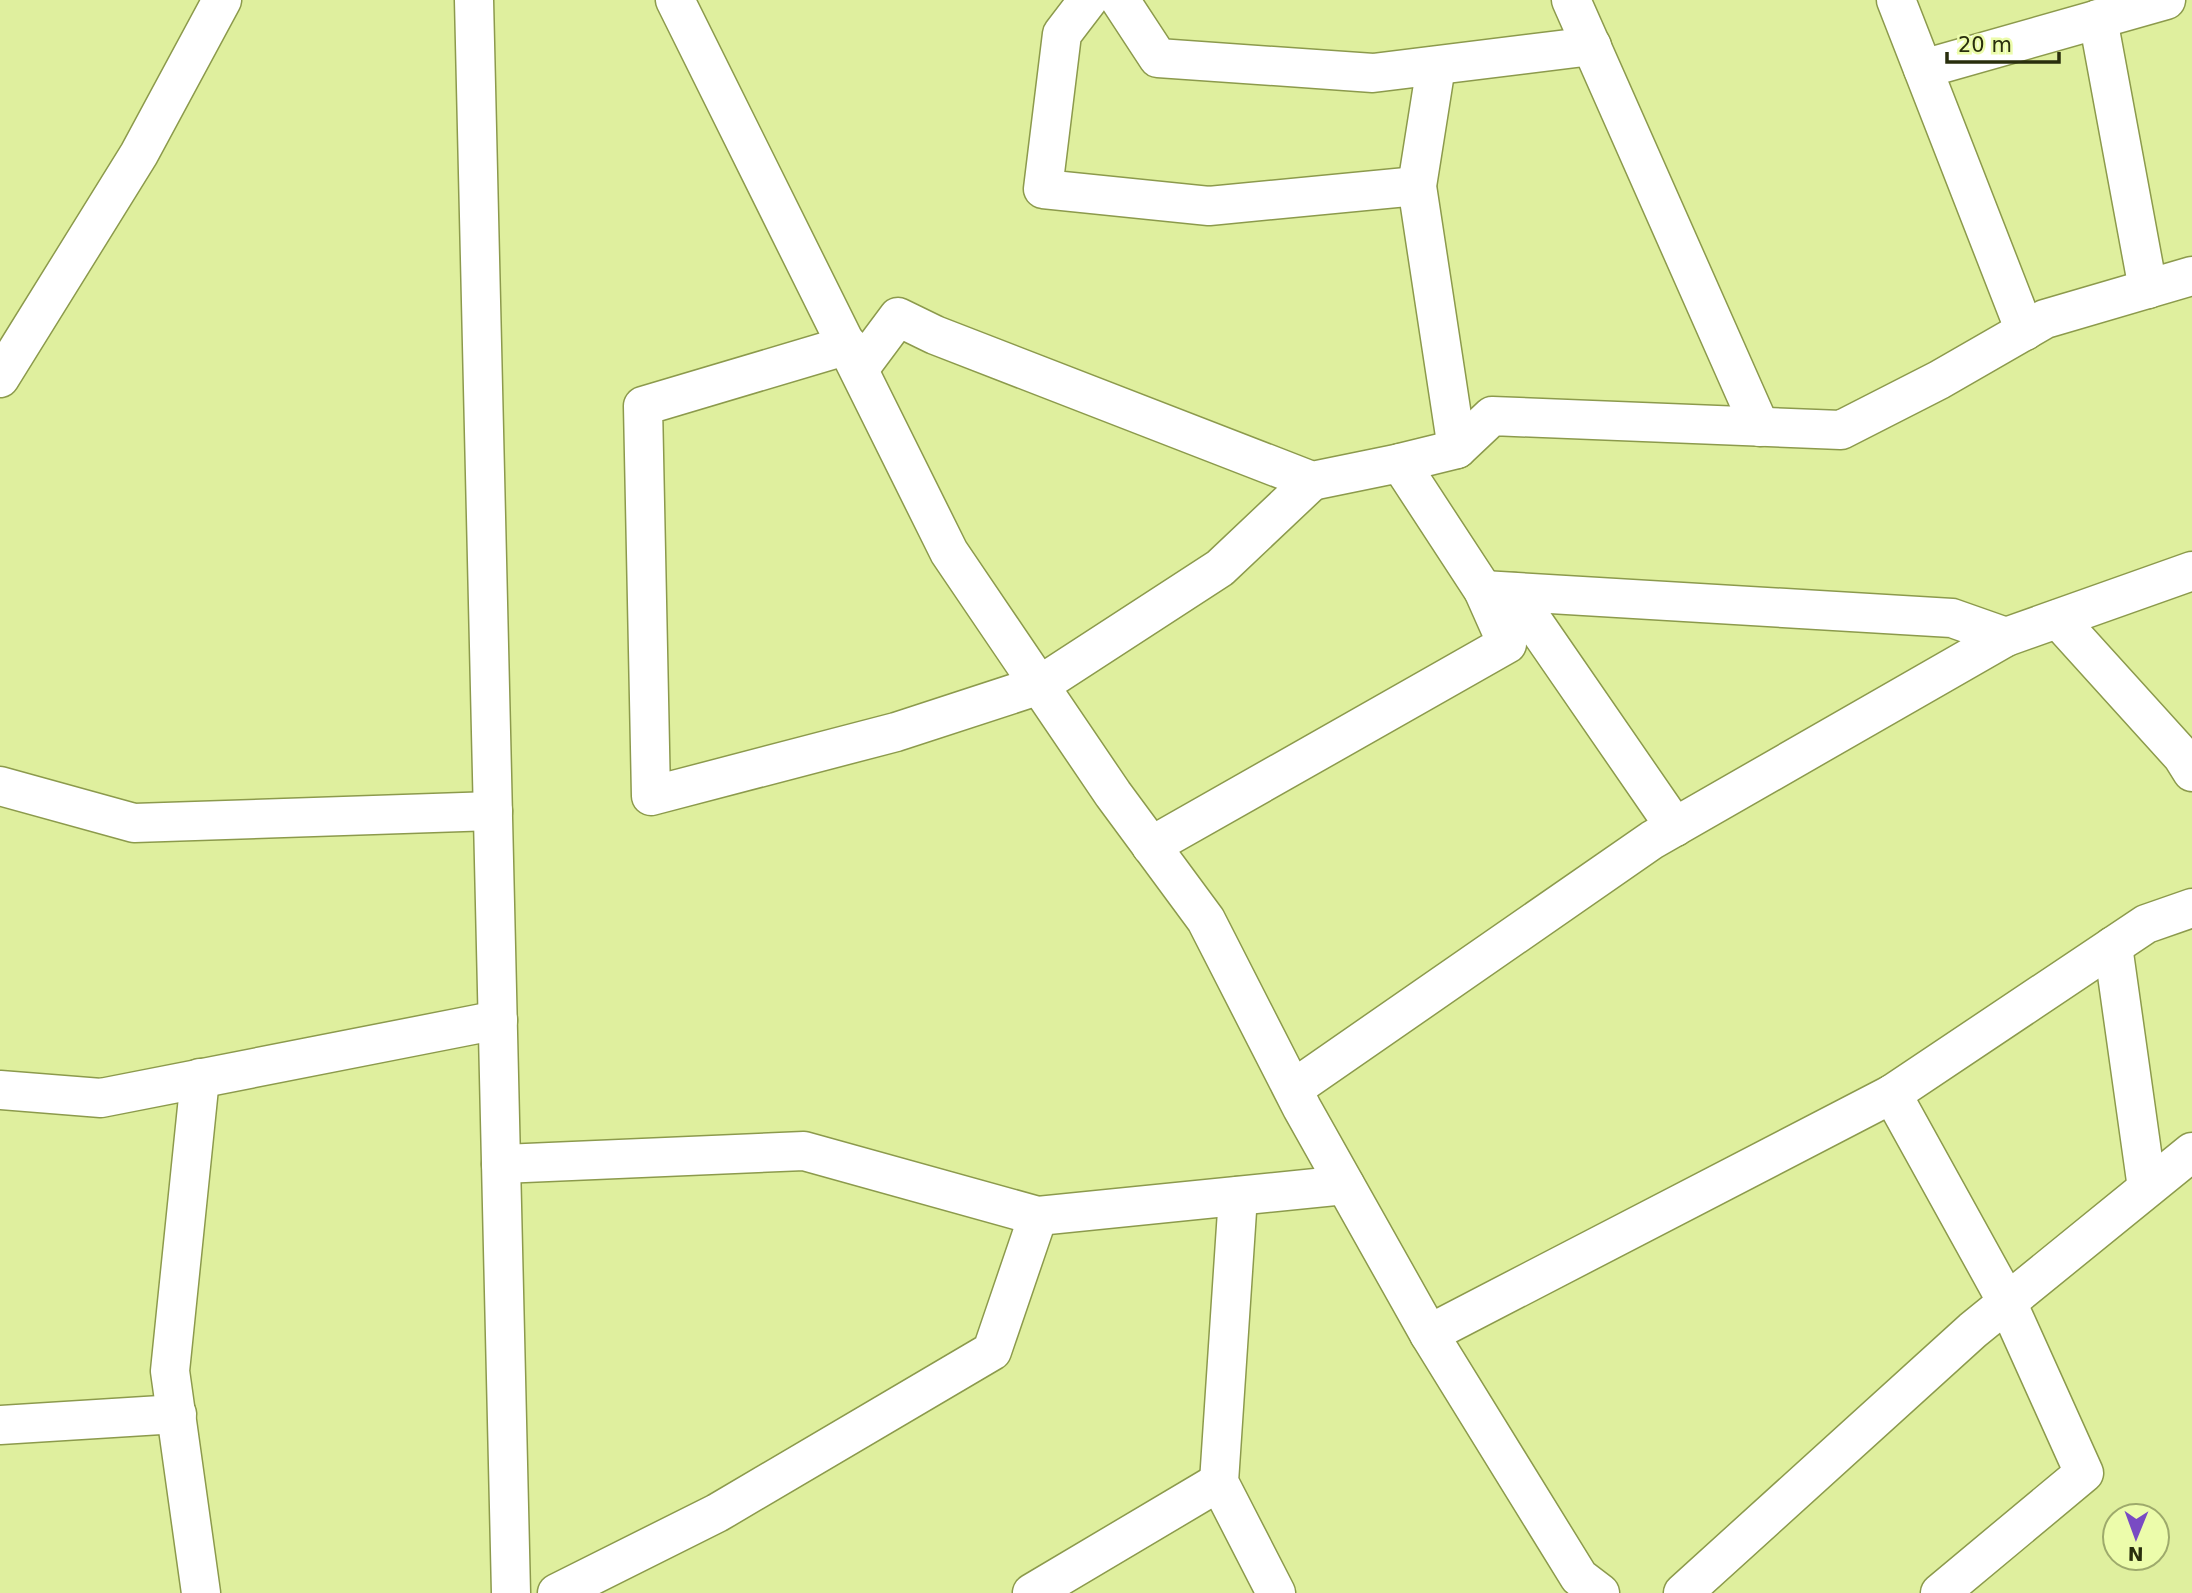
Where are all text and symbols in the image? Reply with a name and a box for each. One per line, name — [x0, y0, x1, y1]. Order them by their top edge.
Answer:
scale bar — [1947, 21, 2059, 65]
text: 20 m — [1958, 33, 2012, 57]
north arrow — [2101, 1502, 2171, 1572]
text: N — [2128, 1543, 2144, 1565]

